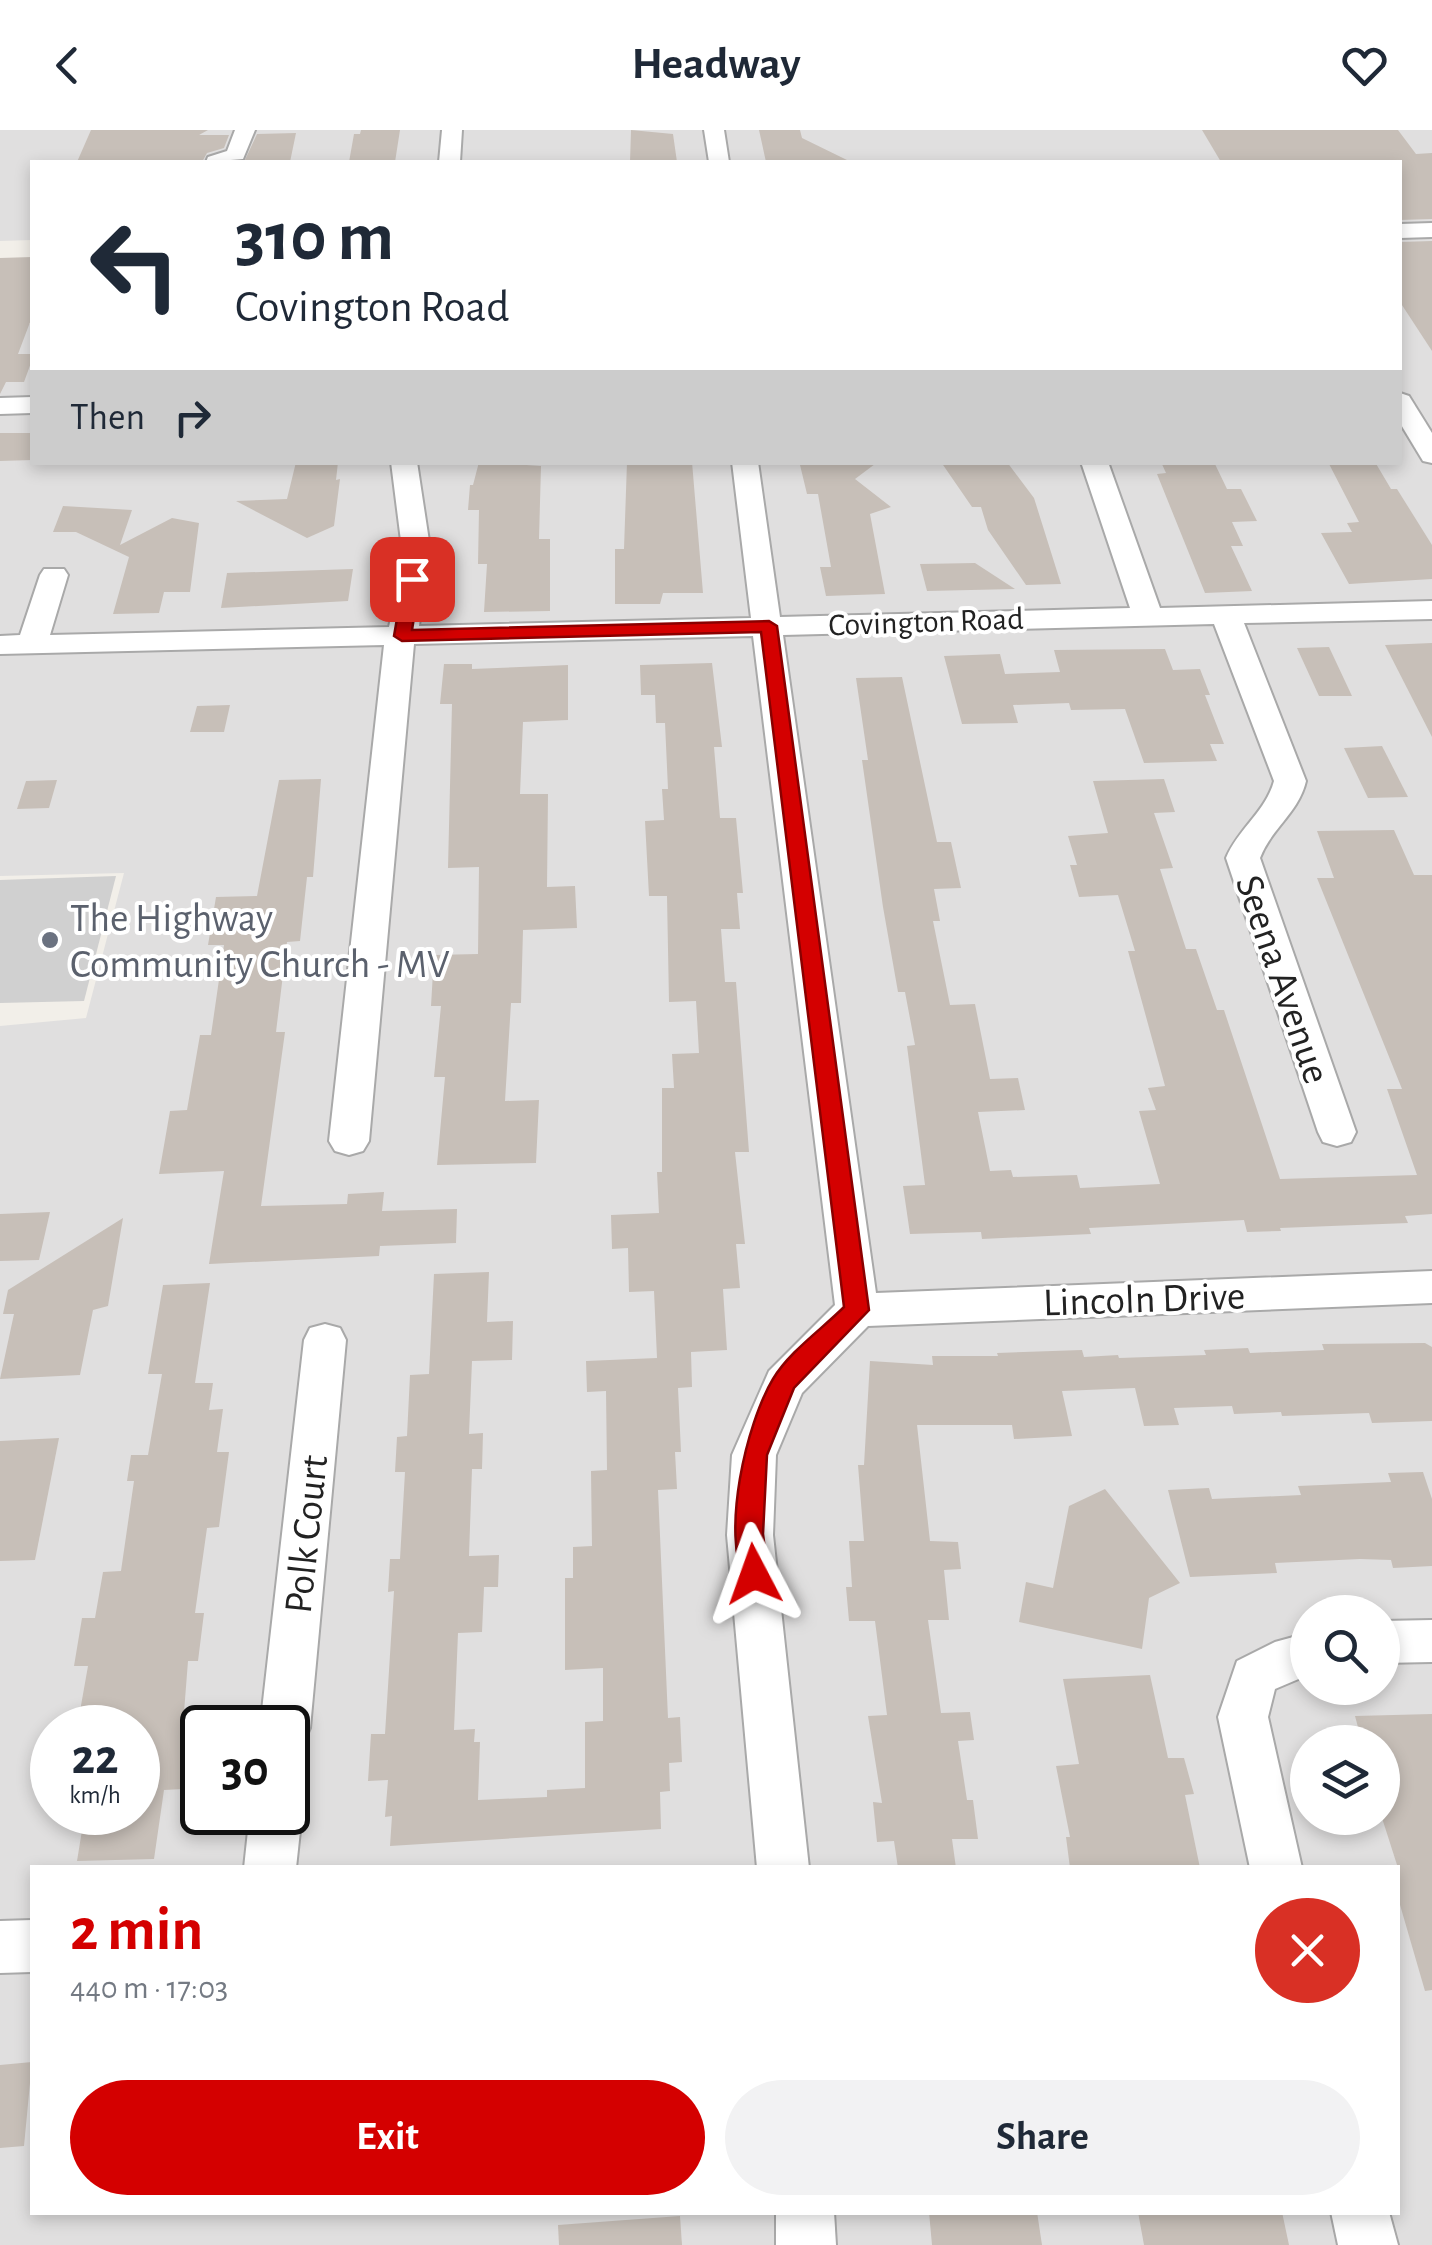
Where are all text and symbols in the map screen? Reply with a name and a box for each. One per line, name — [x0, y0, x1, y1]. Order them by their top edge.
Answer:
icon: back — [40, 38, 95, 93]
icon: heart — [1337, 38, 1392, 93]
text: Headway — [631, 42, 801, 87]
icon: left — [70, 200, 200, 330]
text: 310 m — [235, 203, 394, 273]
text: Covington Road — [235, 285, 510, 330]
icon: right — [165, 390, 220, 445]
text: Then — [70, 399, 145, 437]
pin — [370, 537, 455, 622]
icon: arrive — [385, 552, 440, 607]
street label: Covington Road — [828, 603, 1024, 641]
street label: Seena Avenue — [1228, 870, 1336, 1089]
place label: The Highway Community Church - MV — [70, 899, 450, 985]
marker: The Highway Community Church - MV — [39, 929, 61, 951]
street label: Lincoln Drive — [1042, 1276, 1246, 1324]
street label: Polk Court — [279, 1453, 335, 1615]
position arrow — [702, 1522, 806, 1626]
map controls — [1290, 1595, 1400, 1835]
button: search — [1290, 1595, 1400, 1705]
speed limit sign: 30 — [180, 1705, 310, 1835]
button: layers — [1290, 1725, 1400, 1835]
text: 22 — [71, 1733, 119, 1783]
text: km/h — [69, 1783, 121, 1808]
button: close — [1255, 1898, 1360, 2003]
text: 2 min — [70, 1901, 203, 1961]
text: 440 m · 17:03 — [70, 1972, 228, 2004]
button: Exit — [70, 2080, 705, 2195]
button: Share — [725, 2080, 1360, 2195]

